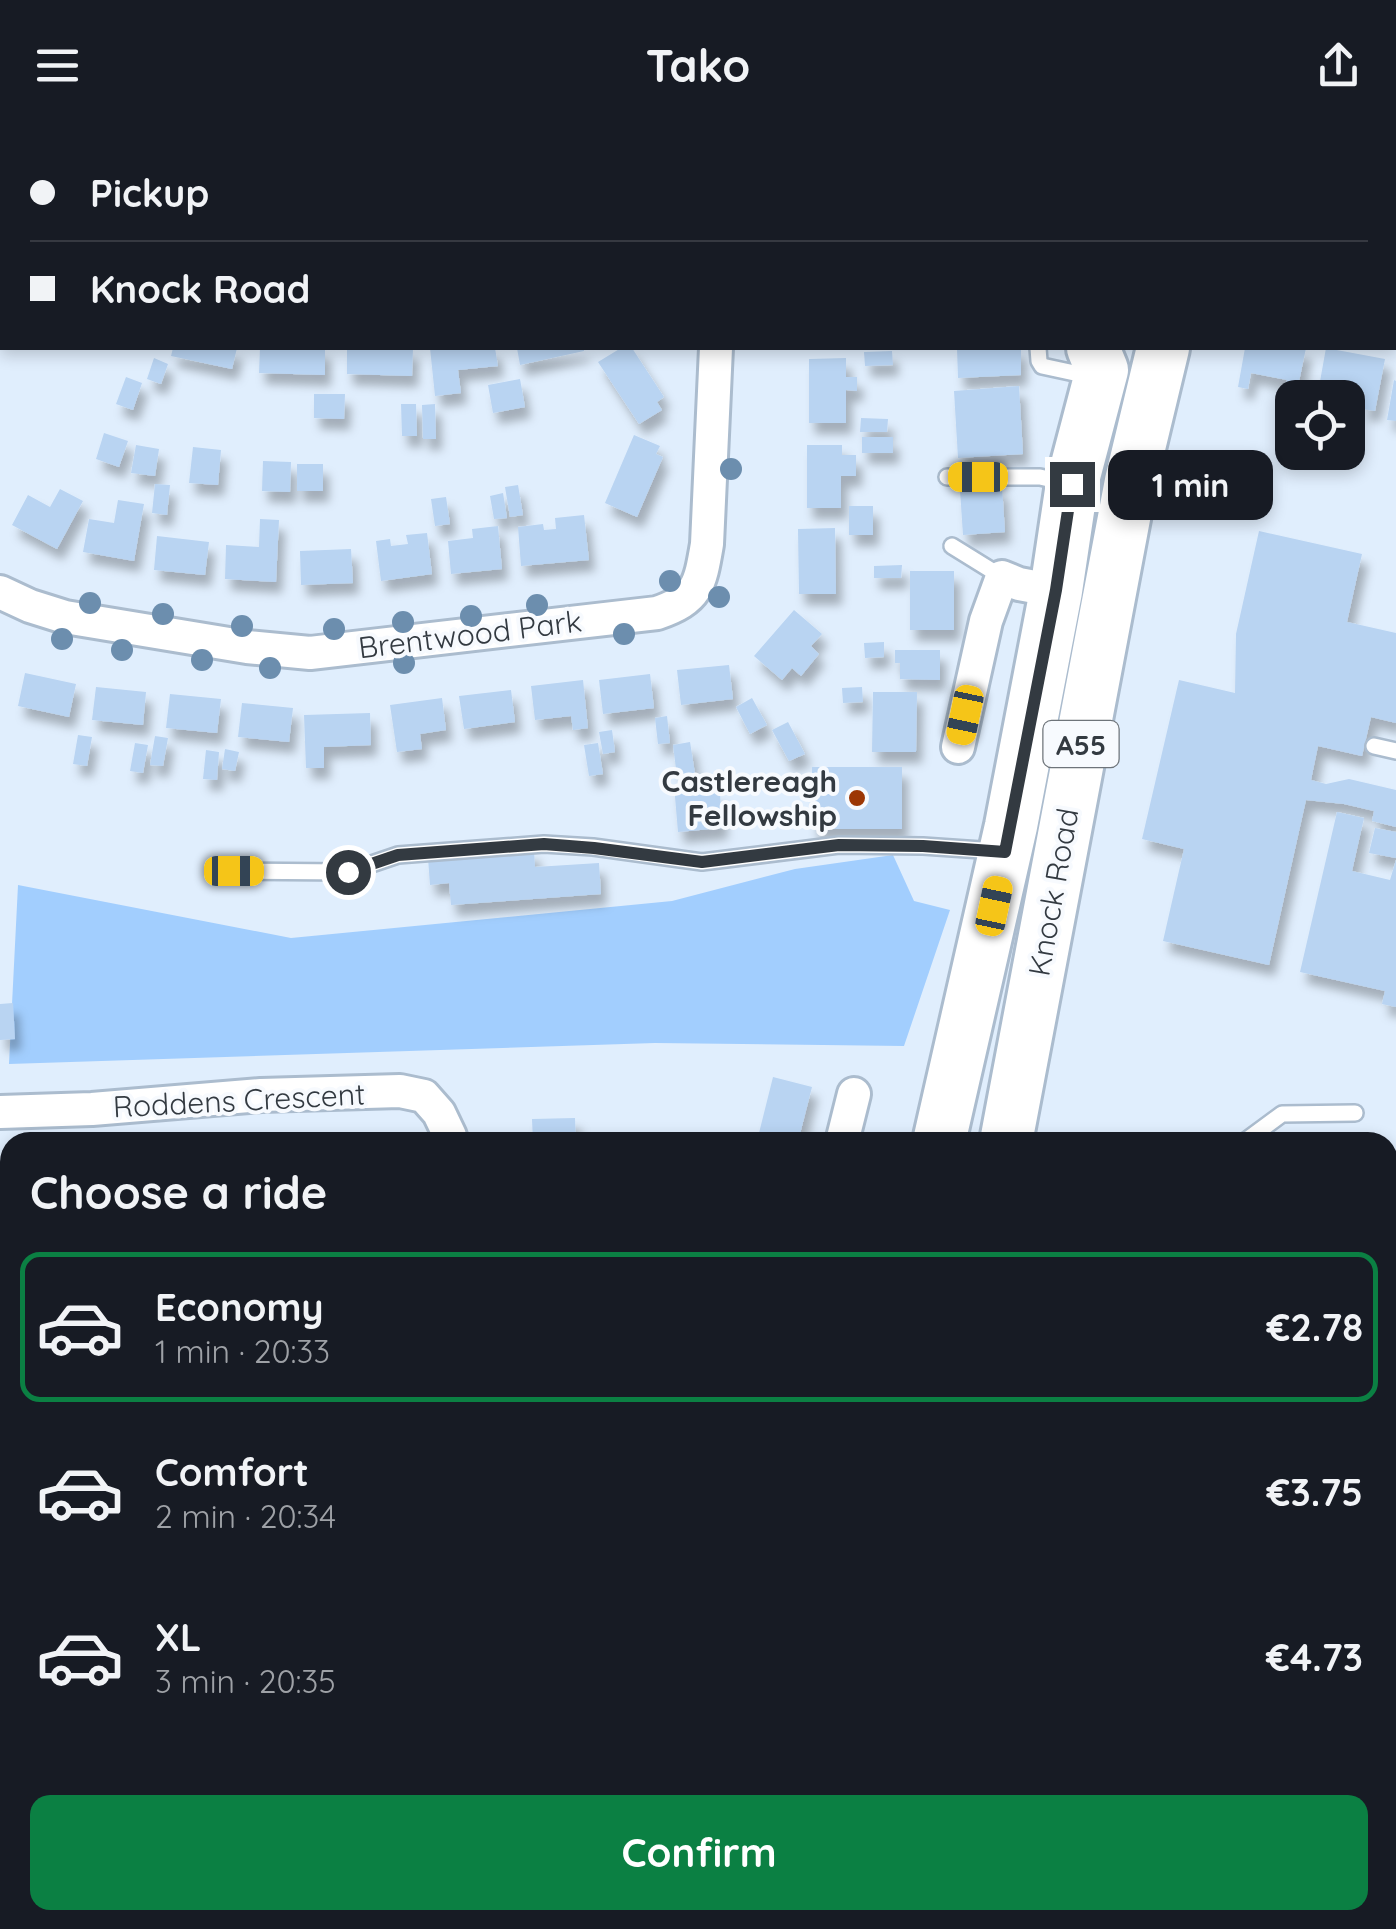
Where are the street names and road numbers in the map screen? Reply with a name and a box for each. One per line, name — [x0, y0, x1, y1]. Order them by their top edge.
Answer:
street label: Brentwood Park — [356, 601, 584, 667]
road number: A55 — [1044, 721, 1118, 767]
street label: Knock Road — [1020, 805, 1086, 979]
street label: Roddens Crescent — [112, 1074, 366, 1126]

